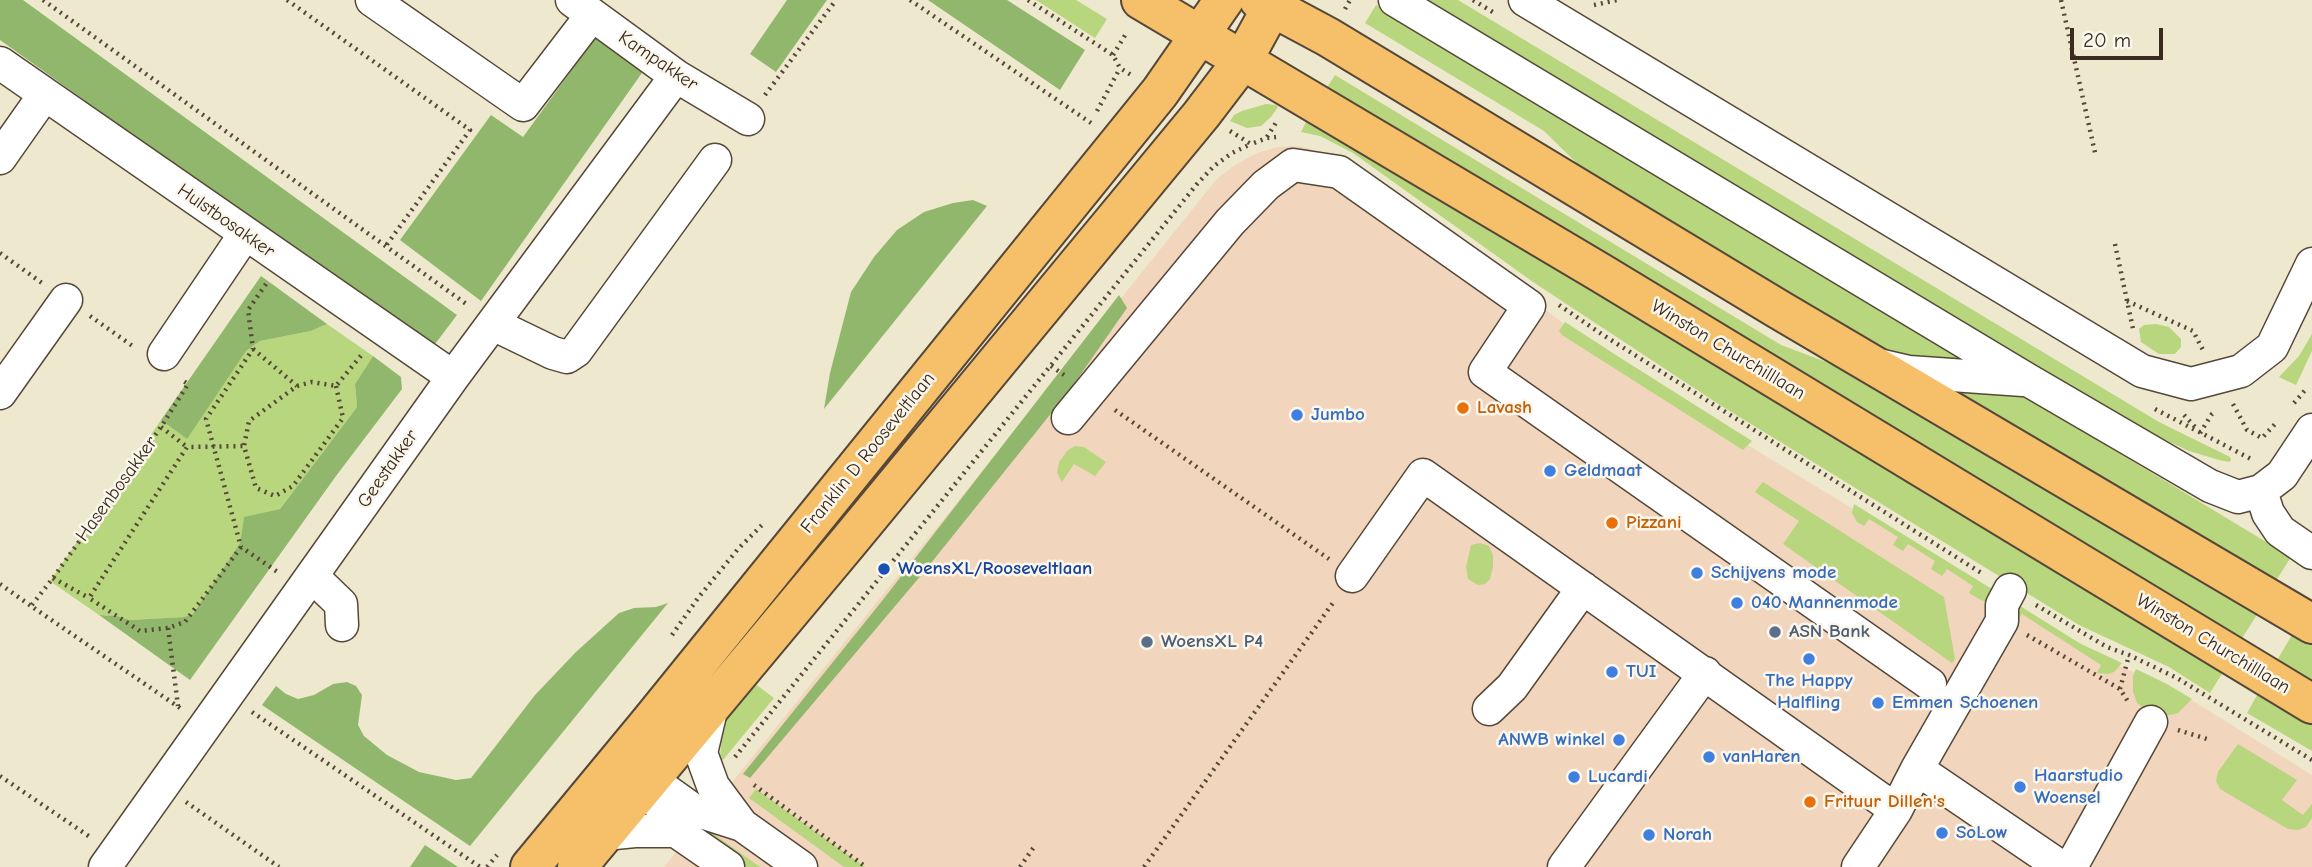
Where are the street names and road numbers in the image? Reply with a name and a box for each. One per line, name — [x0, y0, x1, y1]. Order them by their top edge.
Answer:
street label: Kampakker — [614, 26, 702, 96]
street label: Hulstbosakker — [173, 179, 279, 263]
street label: Winston Churchilllaan — [1647, 295, 1809, 405]
street label: Franklin D Rooseveltlaan — [796, 368, 940, 538]
street label: Geestakker — [353, 425, 423, 513]
street label: Hasenbosakker — [71, 432, 163, 546]
street label: Winston Churchilllaan — [2132, 589, 2294, 699]

